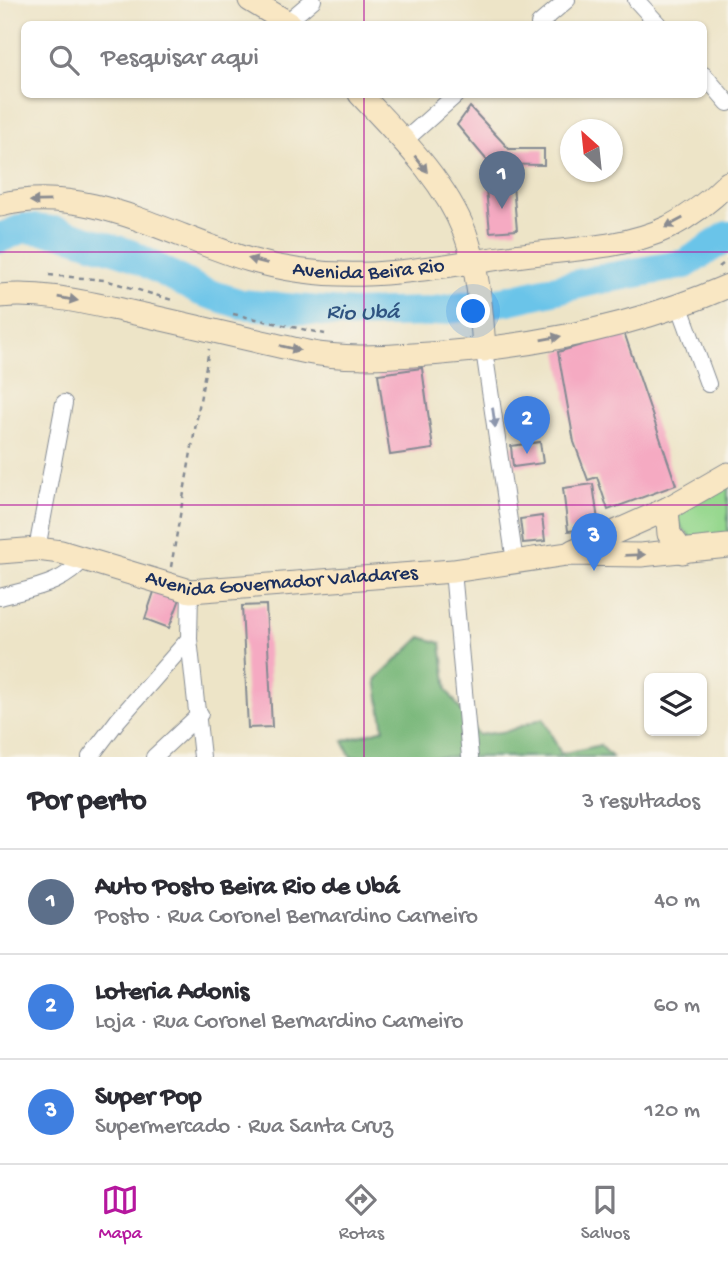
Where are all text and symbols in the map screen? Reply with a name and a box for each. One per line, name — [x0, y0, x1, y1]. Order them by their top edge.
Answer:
search box — [21, 21, 707, 98]
icon: search — [45, 41, 83, 79]
text: Pesquisar aqui — [101, 44, 259, 75]
north arrow — [560, 119, 623, 182]
pin: 1 — [479, 151, 525, 209]
one-way arrow — [414, 155, 428, 173]
one-way arrow — [29, 195, 51, 207]
one-way arrow — [664, 217, 684, 229]
street label: Avenida Beira Rio — [291, 254, 446, 287]
one-way arrow — [247, 255, 269, 266]
one-way arrow — [57, 294, 79, 305]
your location — [456, 294, 490, 328]
water label: Rio Ubá — [325, 298, 401, 328]
one-way arrow — [540, 332, 562, 343]
one-way arrow — [279, 343, 301, 354]
pin: 2 — [504, 396, 550, 454]
one-way arrow — [488, 407, 499, 429]
pin: 3 — [571, 513, 617, 571]
one-way arrow — [625, 549, 647, 560]
street label: Avenida Governador Valadares — [142, 561, 420, 603]
map controls — [644, 673, 707, 736]
button: layers — [644, 673, 707, 736]
text: Por perto — [28, 785, 147, 820]
text: 3 resultados — [582, 789, 700, 816]
text: Auto Posto Beira Rio de Ubá — [95, 873, 400, 904]
text: 1 — [46, 888, 56, 915]
text: 40 m — [654, 888, 700, 915]
text: Posto · Rua Coronel Bernardino Carneiro — [95, 904, 478, 931]
text: Loteria Adonis — [95, 978, 249, 1009]
text: 2 — [45, 993, 57, 1020]
text: 60 m — [654, 993, 700, 1020]
text: Loja · Rua Coronel Bernardino Carneiro — [95, 1009, 463, 1036]
text: Super Pop — [95, 1083, 201, 1114]
text: 3 — [45, 1098, 57, 1125]
text: 120 m — [645, 1098, 700, 1125]
text: Supermercado · Rua Santa Cruz — [95, 1114, 393, 1141]
tab: Mapa — [98, 1181, 142, 1246]
tab: Rotas — [339, 1181, 384, 1246]
tab: Salvos — [581, 1181, 630, 1246]

